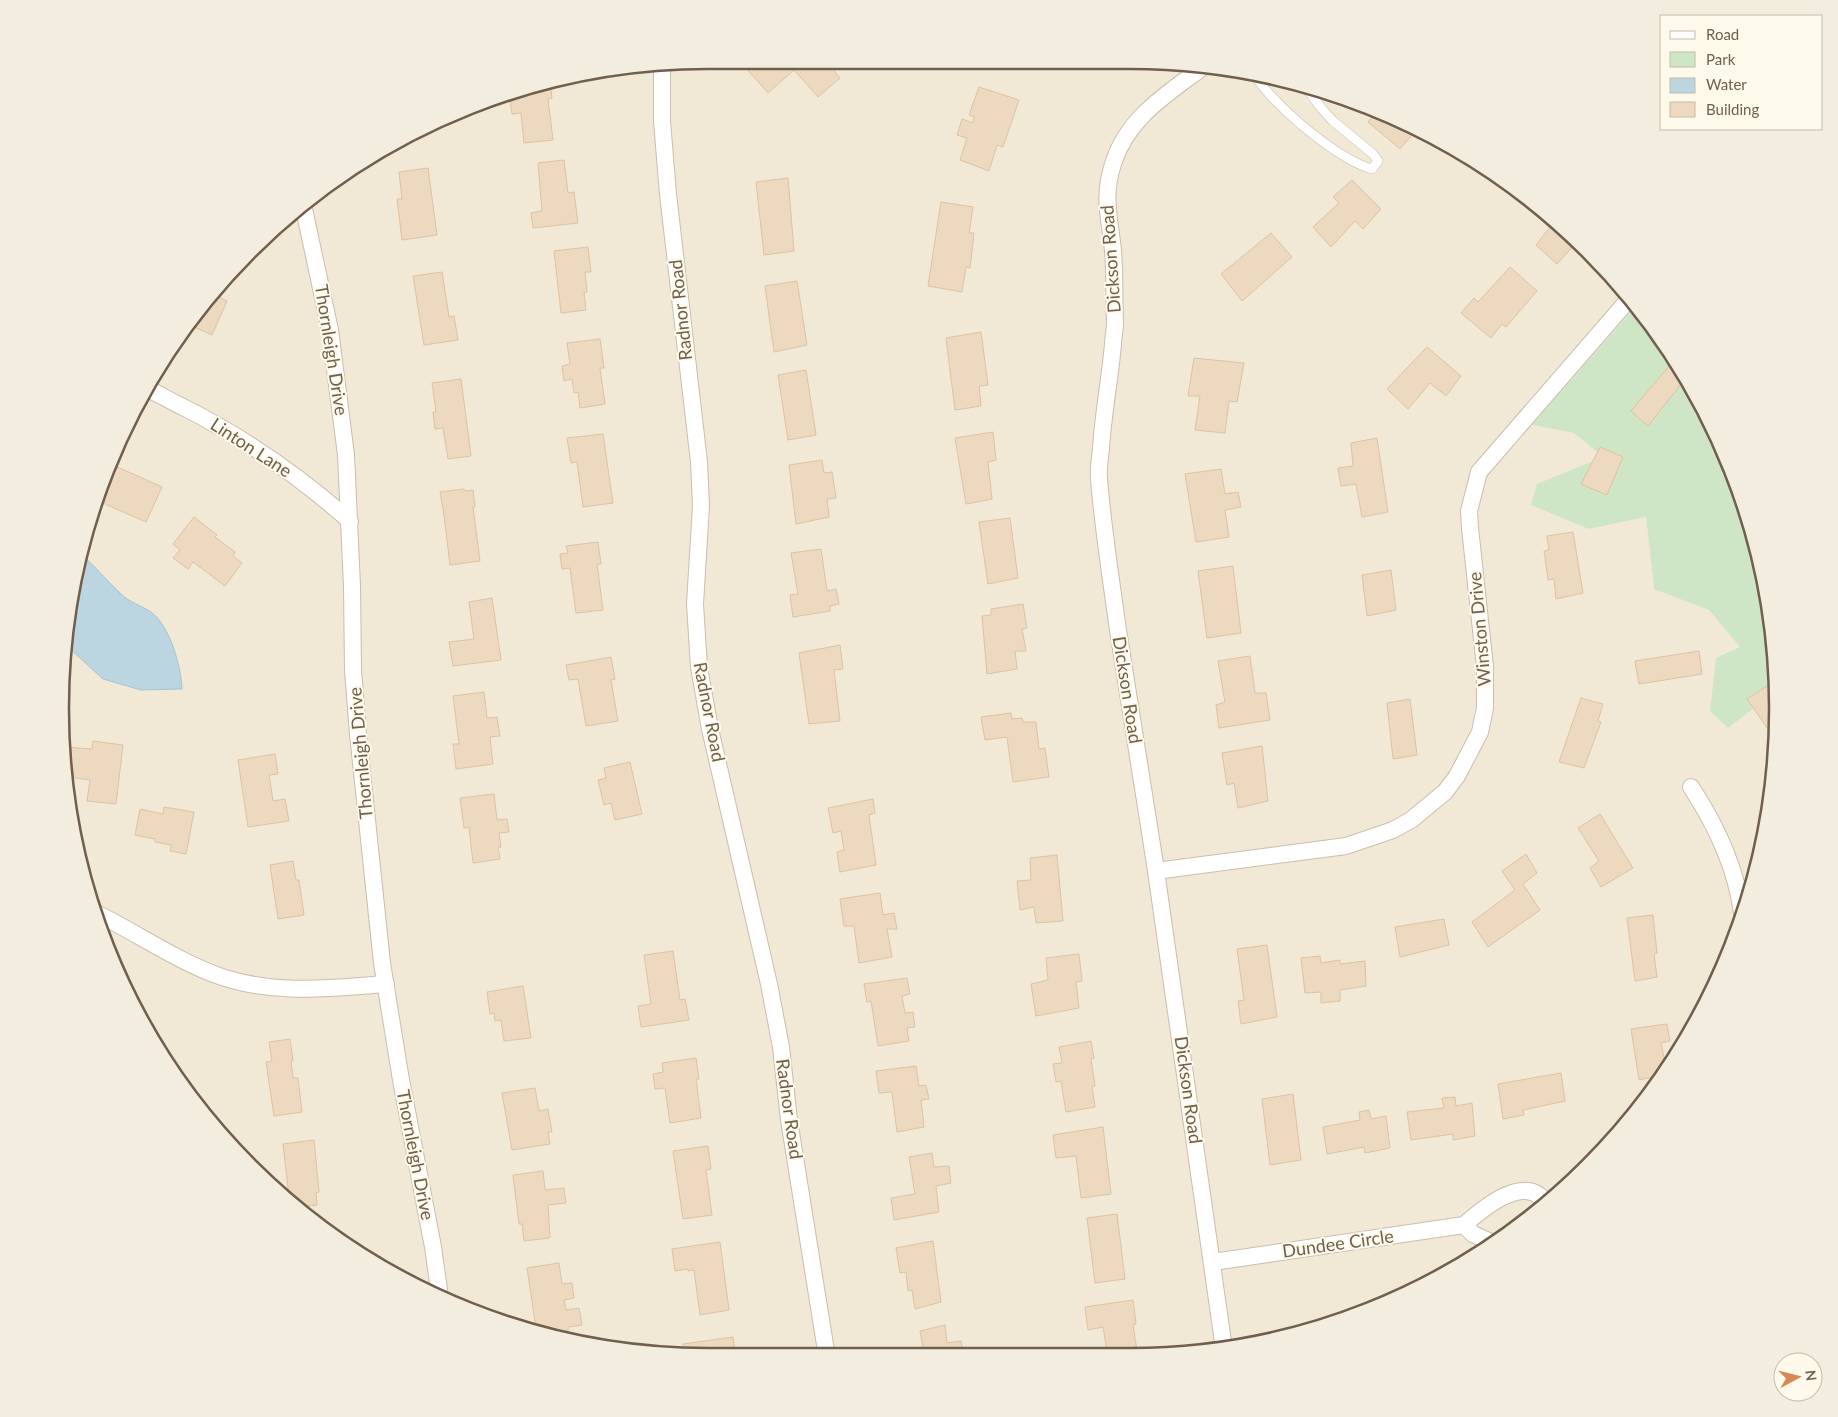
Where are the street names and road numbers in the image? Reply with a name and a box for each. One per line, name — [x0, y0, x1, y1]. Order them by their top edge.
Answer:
street label: Dickson Road — [1095, 204, 1125, 314]
street label: Radnor Road — [664, 259, 696, 362]
street label: Thornleigh Drive — [311, 283, 353, 417]
street label: Linton Lane — [207, 413, 296, 482]
street label: Winston Drive — [1463, 571, 1495, 687]
street label: Dickson Road — [1109, 635, 1147, 745]
street label: Radnor Road — [690, 660, 730, 764]
street label: Thornleigh Drive — [343, 686, 377, 820]
street label: Dickson Road — [1171, 1035, 1207, 1145]
street label: Radnor Road — [772, 1057, 808, 1160]
street label: Thornleigh Drive — [393, 1088, 439, 1222]
street label: Dundee Circle — [1281, 1224, 1395, 1262]

